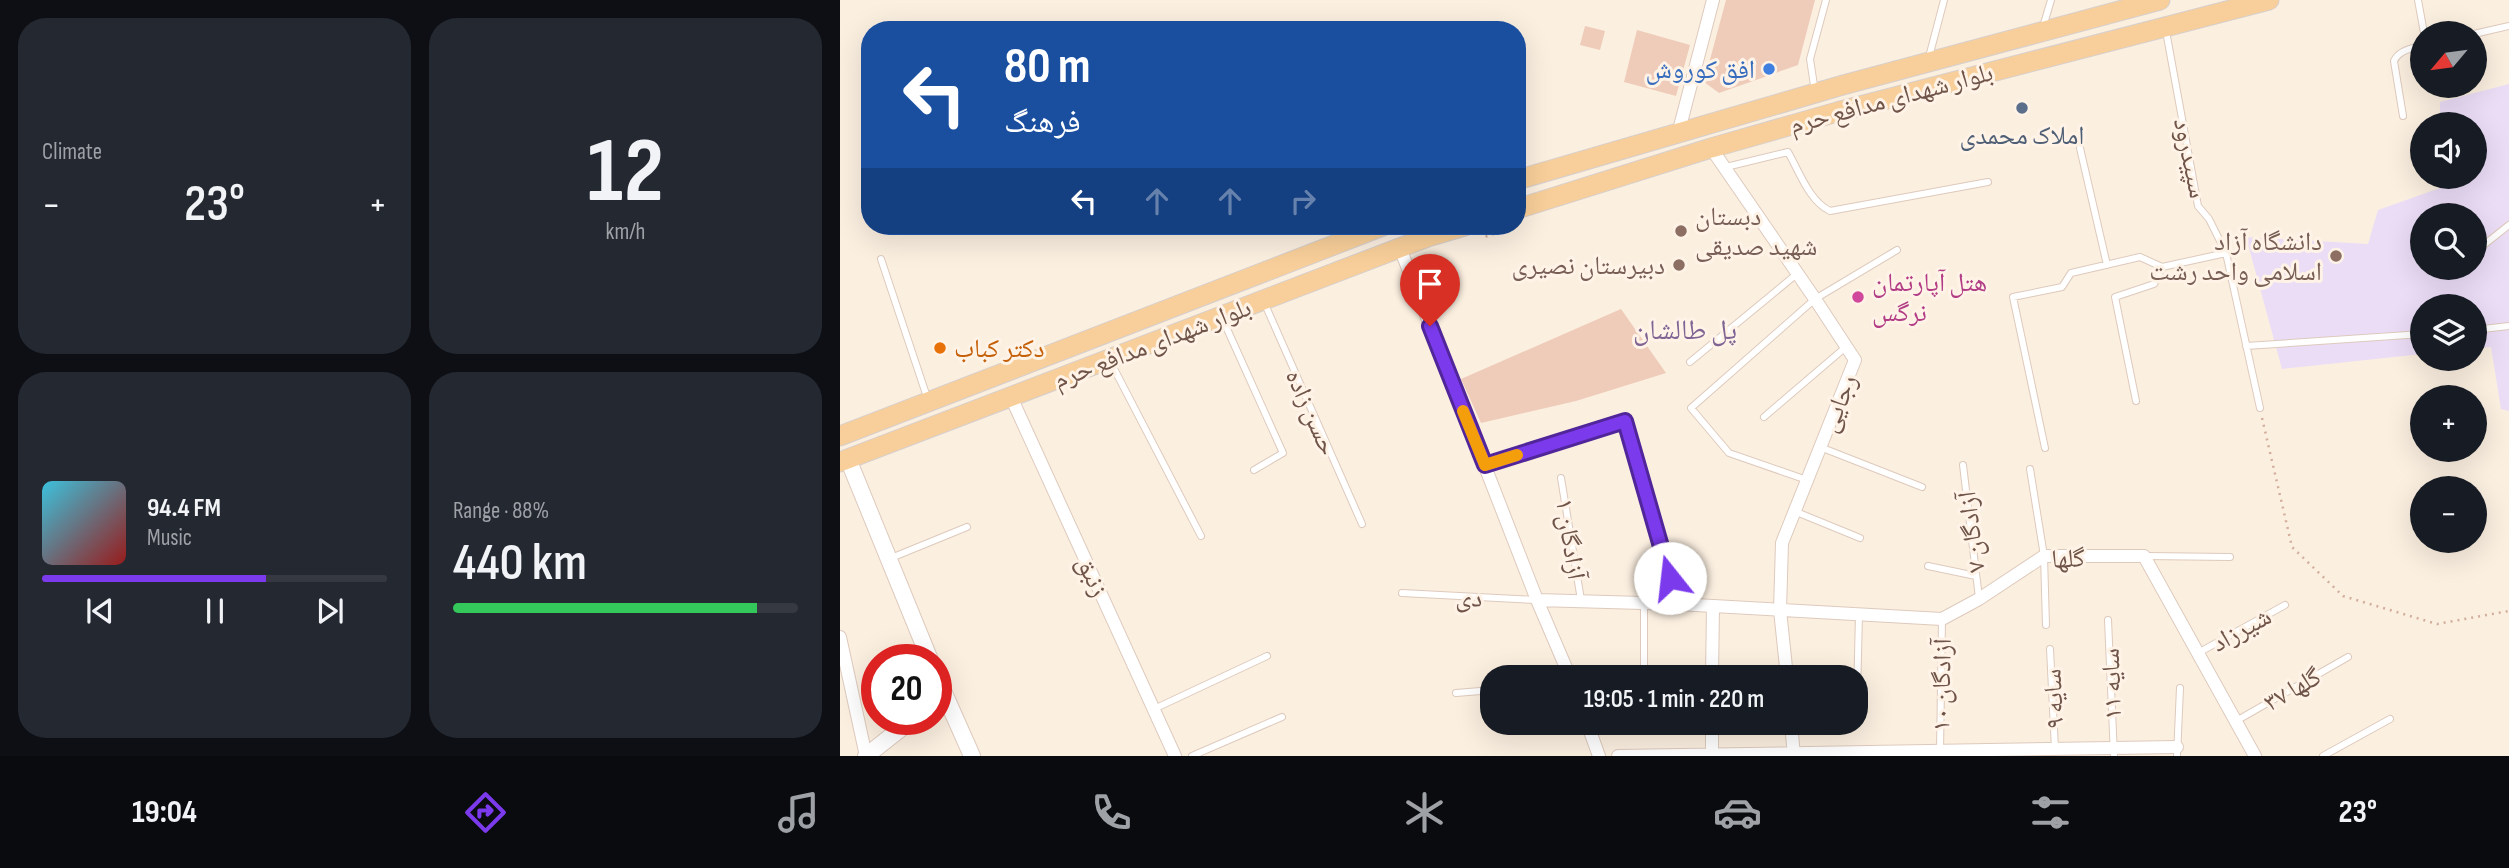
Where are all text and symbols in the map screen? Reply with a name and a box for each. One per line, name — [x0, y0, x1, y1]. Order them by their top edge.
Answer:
north arrow — [2410, 21, 2487, 98]
map controls — [2410, 21, 2487, 553]
text: 80 m — [1004, 38, 1091, 97]
icon: left — [889, 49, 980, 140]
place label: افق کوروش — [1646, 55, 1755, 86]
street label: بلوار شهدای مدافع حرم — [1786, 57, 1997, 142]
marker: افق کوروش — [1761, 61, 1777, 77]
marker: املاک محمدی — [2014, 100, 2030, 116]
text: فرهنگ — [1004, 103, 1081, 142]
button: sound — [2410, 112, 2487, 189]
street label: سپیدرود — [2166, 115, 2213, 201]
text: 12 — [587, 118, 664, 227]
place label: املاک محمدی — [1959, 121, 2085, 152]
text: Climate — [42, 138, 102, 166]
text: 23° — [184, 173, 245, 236]
icon: left — [1065, 182, 1103, 220]
icon: ahead — [1138, 182, 1176, 220]
icon: ahead — [1211, 182, 1249, 220]
icon: right — [1284, 182, 1322, 220]
text: − — [42, 183, 61, 228]
text: + — [368, 183, 387, 228]
place label: دبستان شهید صدیقی — [1695, 202, 1817, 263]
button: search — [2410, 203, 2487, 280]
text: km/h — [606, 218, 645, 246]
marker: دبستان شهید صدیقی — [1673, 223, 1689, 239]
place label: دانشگاه آزاد اسلامی واحد رشت — [2149, 227, 2322, 288]
marker: دانشگاه آزاد اسلامی واحد رشت — [2328, 248, 2344, 264]
place label: دبیرستان نصیری — [1511, 251, 1665, 282]
pin — [1400, 254, 1460, 326]
marker: دبیرستان نصیری — [1671, 257, 1687, 273]
icon: arrive — [1411, 265, 1449, 303]
place label: هتل آپارتمان نرگس — [1872, 268, 1987, 329]
marker: هتل آپارتمان نرگس — [1850, 289, 1866, 305]
street label: بلوار شهدای مدافع حرم — [1049, 292, 1256, 397]
button: layers — [2410, 294, 2487, 371]
district label: پل طالشان — [1633, 314, 1737, 347]
place label: دکتر کباب — [954, 334, 1045, 365]
marker: دکتر کباب — [932, 340, 948, 356]
street label: حسن زاده — [1278, 365, 1343, 460]
street label: رجایی — [1814, 370, 1865, 437]
button: + — [2410, 385, 2487, 462]
button: − — [2410, 476, 2487, 553]
street label: آزادگان ۷ — [1952, 488, 1993, 574]
text: 94.4 FM — [147, 493, 221, 524]
text: Range · 88% — [453, 497, 549, 525]
street label: آزادگان ۱ — [1548, 497, 1591, 583]
text: Music — [147, 524, 192, 552]
text: 440 km — [453, 532, 587, 595]
position arrow — [1633, 541, 1707, 615]
street label: گلها — [2050, 543, 2086, 576]
street label: زنبق — [1069, 551, 1114, 602]
street label: دی — [1455, 582, 1483, 615]
icon: previous — [81, 592, 119, 630]
icon: pause — [196, 592, 234, 630]
icon: next — [311, 592, 349, 630]
street label: شیرزاد — [2206, 601, 2277, 659]
street label: آزادگان ۱۰ — [1926, 637, 1959, 732]
speed limit sign: 20 — [861, 644, 952, 735]
street label: سایه ۱۱ — [2096, 647, 2129, 720]
street label: گلها ۳۷ — [2259, 661, 2327, 719]
street label: سایه ۹ — [2037, 668, 2072, 730]
text: 19:05 · 1 min · 220 m — [1584, 684, 1764, 715]
icon: directions — [461, 788, 510, 837]
icon: music — [774, 788, 823, 837]
icon: phone — [1087, 788, 1136, 837]
icon: climate — [1400, 788, 1449, 837]
icon: car — [1713, 788, 1762, 837]
icon: filters — [2026, 788, 2075, 837]
text: 19:04 — [132, 793, 197, 832]
text: 23° — [2339, 793, 2377, 832]

